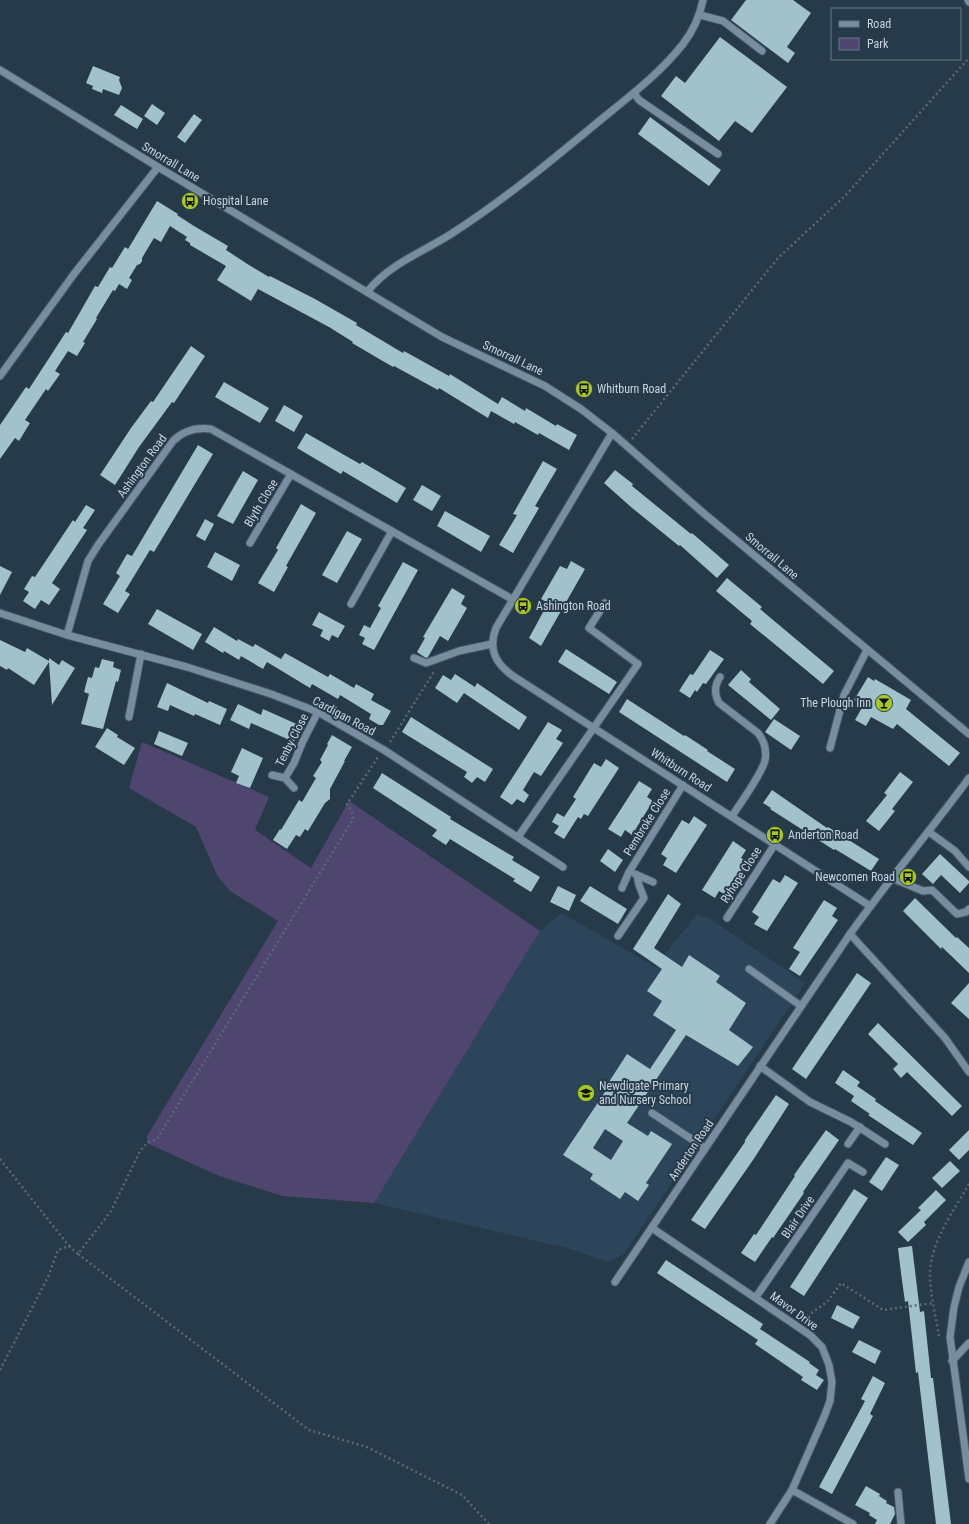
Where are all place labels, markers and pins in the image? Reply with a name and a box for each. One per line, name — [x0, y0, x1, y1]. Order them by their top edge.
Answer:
bus stop icon: Hospital Lane — [180, 191, 200, 211]
place label: Hospital Lane — [203, 194, 269, 208]
bus stop icon: Whitburn Road — [574, 379, 594, 399]
place label: Whitburn Road — [597, 382, 666, 396]
bus stop icon: Ashington Road — [513, 596, 533, 616]
place label: Ashington Road — [536, 599, 611, 613]
bar icon: The Plough Inn — [874, 693, 894, 713]
place label: The Plough Inn — [800, 696, 871, 710]
bus stop icon: Anderton Road — [765, 825, 785, 845]
place label: Anderton Road — [788, 828, 858, 842]
bus stop icon: Newcomen Road — [898, 867, 918, 887]
place label: Newcomen Road — [815, 870, 895, 884]
place label: Newdigate Primary and Nursery School — [599, 1079, 691, 1107]
school or university icon: Newdigate Primary and Nursery School — [576, 1083, 596, 1103]

